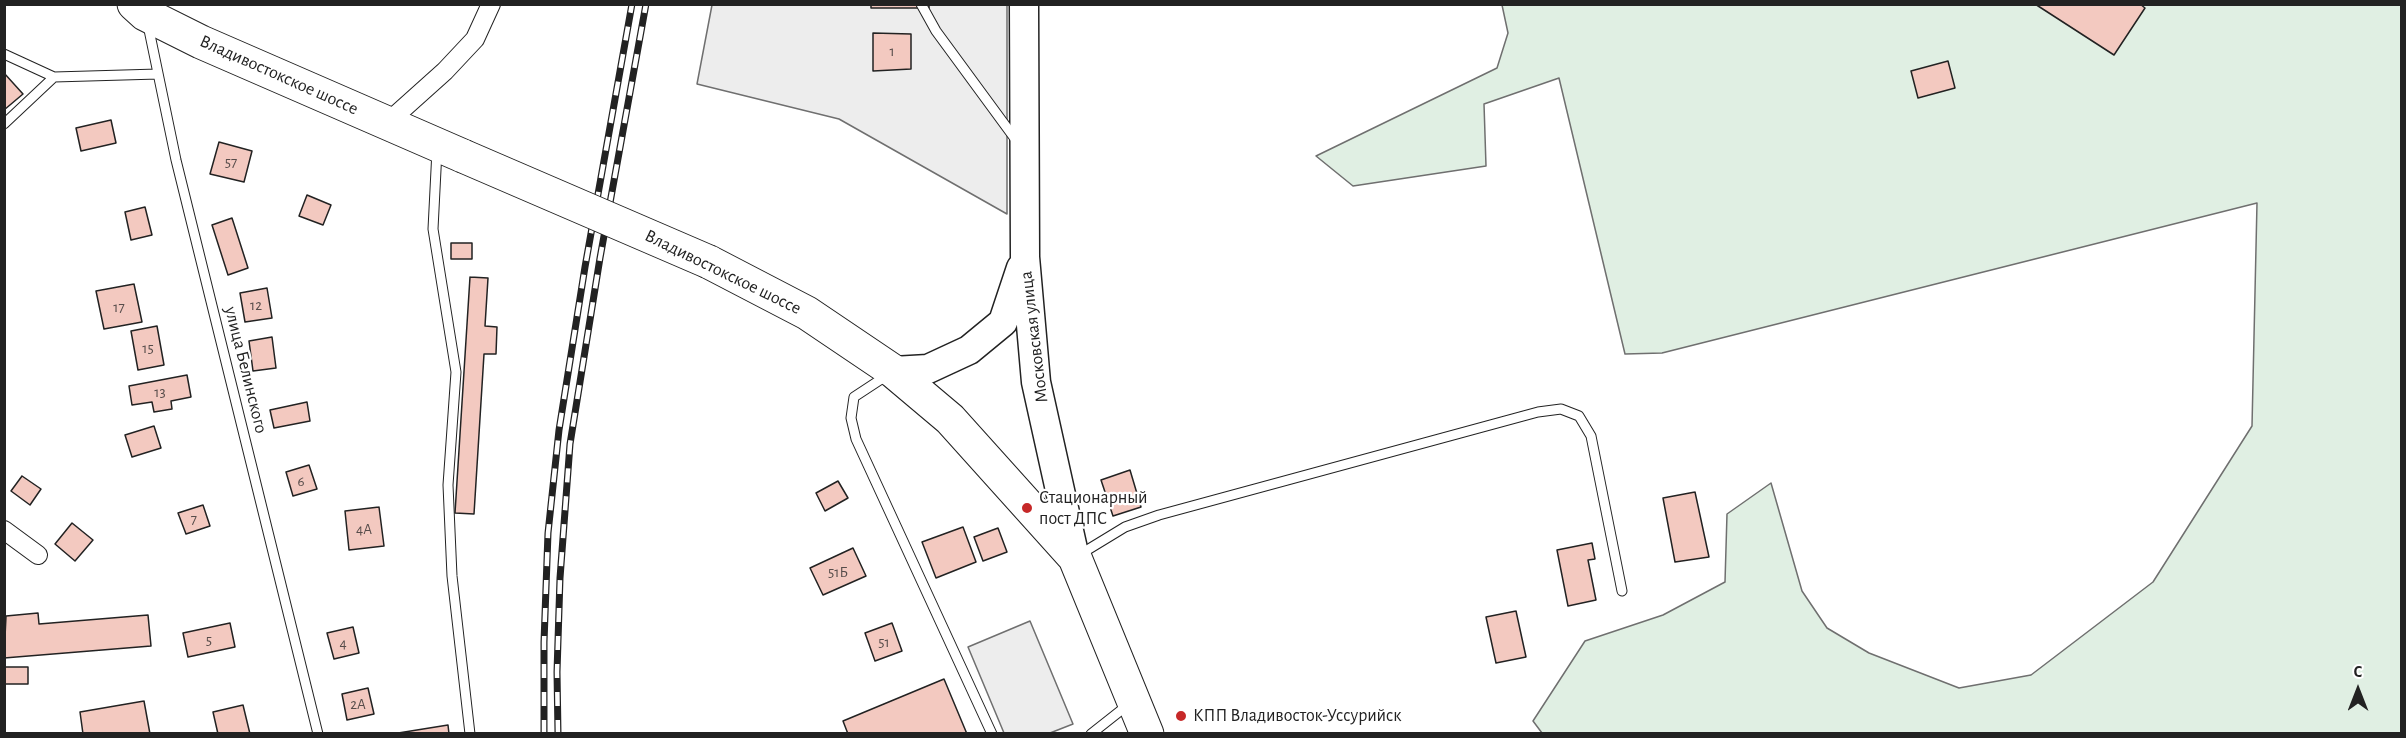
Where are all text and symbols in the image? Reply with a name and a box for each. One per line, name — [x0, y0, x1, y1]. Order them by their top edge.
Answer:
street label: Владивостокское шоссе — [196, 30, 362, 120]
house number: 1 — [889, 42, 895, 60]
house number: 57 — [225, 153, 237, 171]
street label: Владивостокское шоссе — [641, 225, 805, 319]
street label: Московская улица — [1015, 270, 1053, 404]
house number: 12 — [250, 296, 262, 314]
house number: 17 — [113, 298, 125, 316]
street label: улица Белинского — [220, 304, 272, 436]
house number: 15 — [142, 339, 154, 357]
house number: 13 — [154, 383, 166, 401]
house number: 6 — [297, 472, 305, 490]
place label: Стационарный пост ДПС — [1039, 487, 1148, 530]
marker: Стационарный пост ДПС — [1020, 501, 1034, 515]
house number: 7 — [191, 510, 197, 528]
house number: 4А — [356, 520, 372, 538]
house number: 51Б — [828, 563, 848, 581]
house number: 5 — [206, 631, 212, 649]
house number: 51 — [878, 633, 890, 651]
house number: 4 — [339, 634, 347, 652]
north arrow — [2328, 660, 2388, 720]
text: С — [2354, 664, 2362, 680]
house number: 2А — [350, 695, 366, 713]
place label: КПП Владивосток-Уссурийск — [1193, 705, 1401, 727]
marker: КПП Владивосток-Уссурийск — [1174, 709, 1188, 723]

